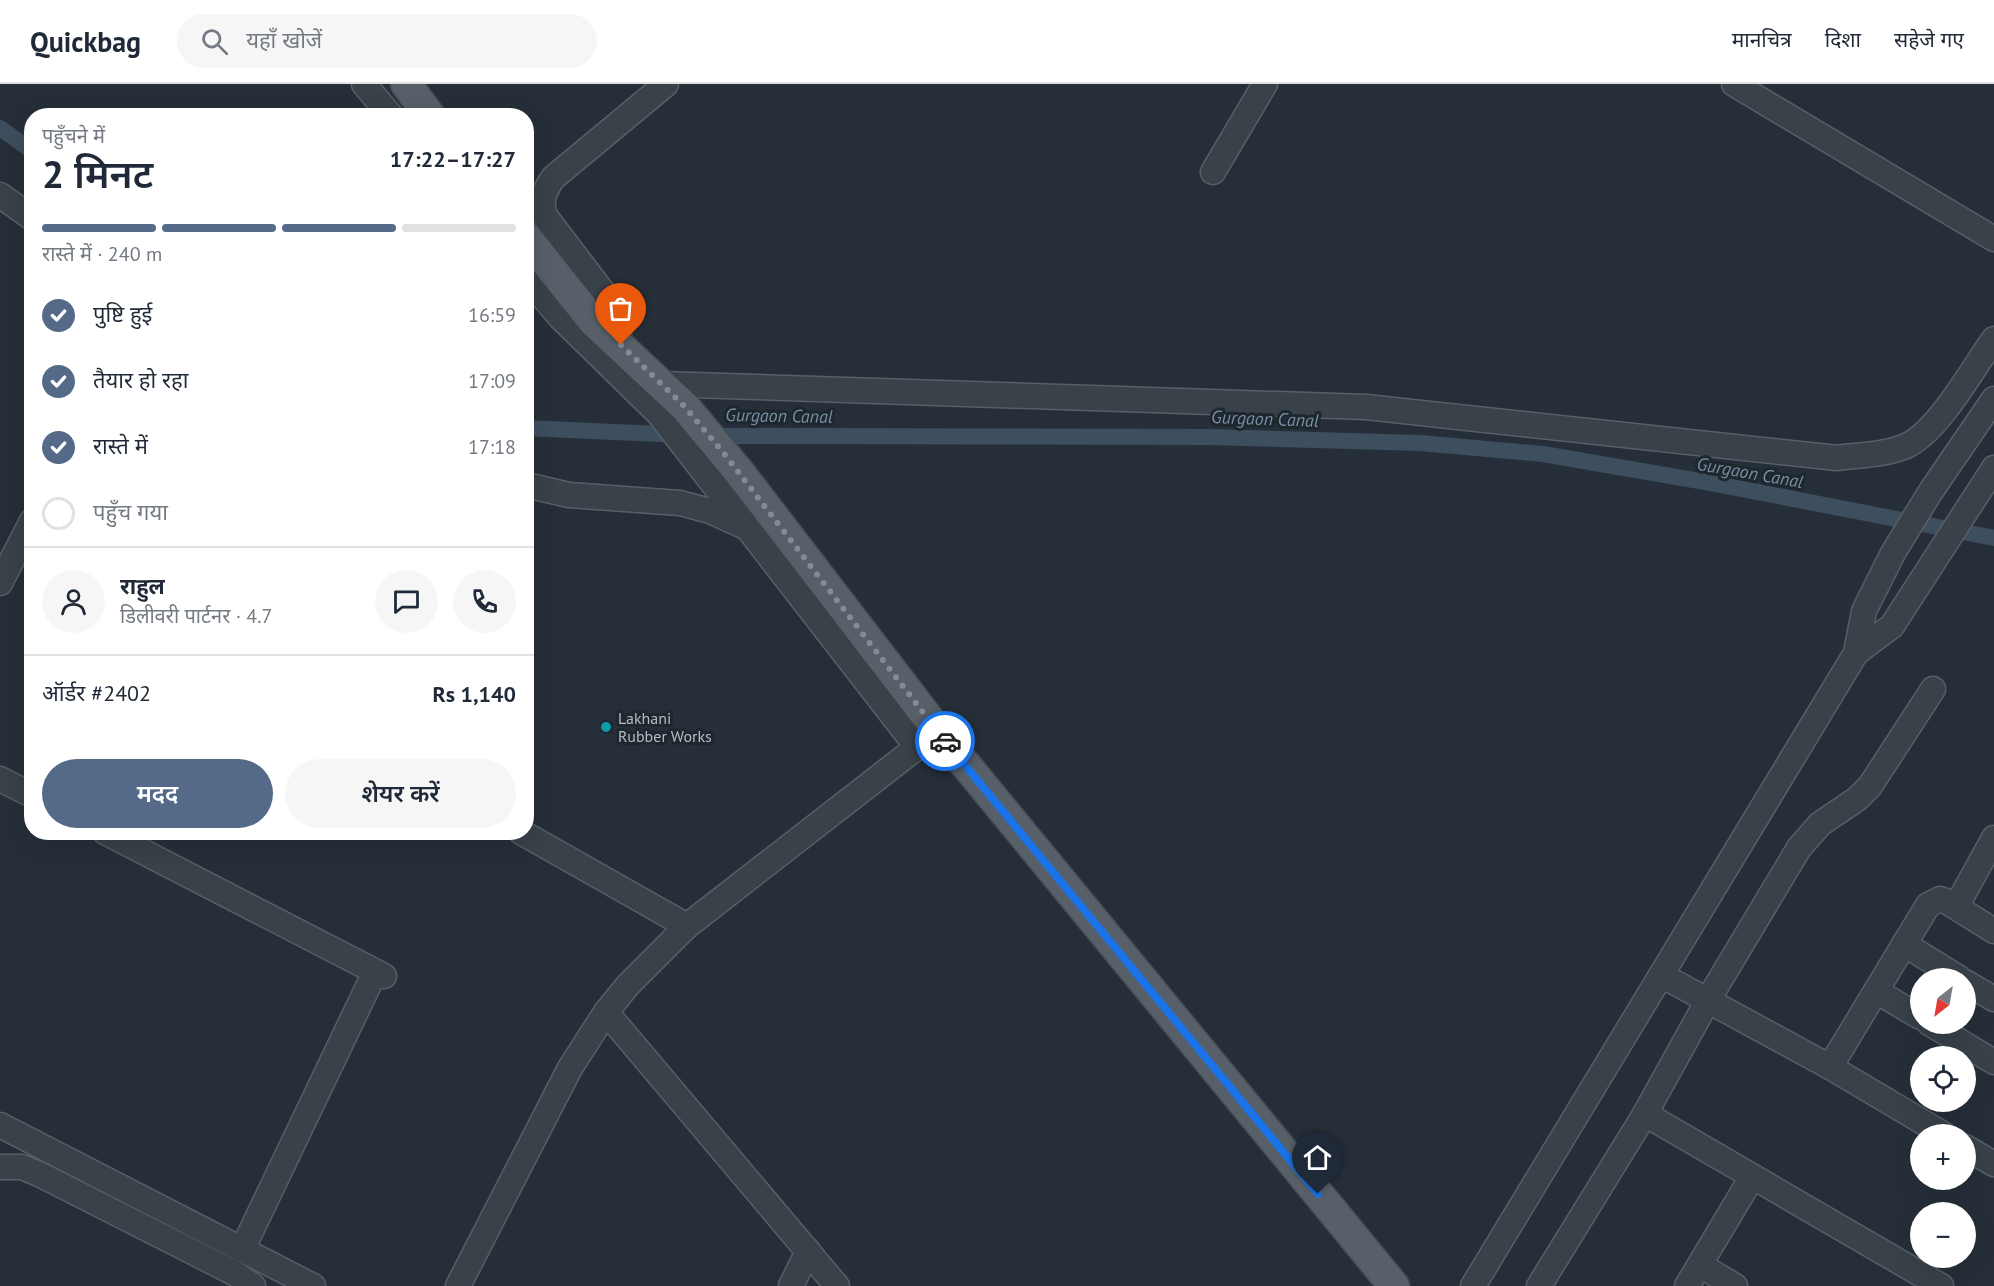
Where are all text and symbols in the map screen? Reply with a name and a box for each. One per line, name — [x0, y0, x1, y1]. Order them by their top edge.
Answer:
search box — [177, 14, 597, 68]
text: Quickbag — [30, 23, 141, 60]
icon: search — [198, 25, 231, 58]
text: यहाँ खोजें — [246, 26, 322, 54]
text: मानचित्र — [1732, 26, 1792, 53]
text: दिशा — [1825, 26, 1861, 53]
text: सहेजे गए — [1894, 26, 1964, 53]
text: पहुँचने में — [42, 123, 105, 149]
text: 17:22–17:27 — [390, 145, 516, 173]
text: 2 मिनट — [42, 148, 153, 199]
text: रास्ते में · 240 m — [42, 241, 162, 267]
pin — [595, 283, 646, 345]
icon: bag — [604, 292, 637, 325]
icon: check — [42, 299, 75, 332]
text: पुष्टि हुई — [93, 300, 152, 328]
text: 16:59 — [468, 302, 516, 328]
icon: check — [42, 365, 75, 398]
text: तैयार हो रहा — [93, 366, 189, 394]
text: 17:09 — [468, 368, 516, 394]
water label: Gurgaon Canal — [725, 403, 833, 428]
water label: Gurgaon Canal — [1211, 405, 1319, 432]
icon: check — [42, 431, 75, 464]
text: रास्ते में — [93, 432, 148, 460]
text: 17:18 — [468, 434, 516, 460]
water label: Gurgaon Canal — [1695, 452, 1805, 493]
text: पहुँच गया — [93, 498, 168, 526]
button: person — [42, 570, 105, 633]
button: chat — [375, 570, 438, 633]
button: phone — [453, 570, 516, 633]
text: राहुल — [120, 572, 165, 600]
text: डिलीवरी पार्टनर · 4.7 — [120, 603, 272, 629]
text: ऑर्डर #2402 — [42, 679, 151, 707]
text: Rs 1,140 — [432, 680, 516, 708]
place label: Lakhani Rubber Works — [618, 708, 712, 746]
courier — [915, 711, 975, 771]
marker: Lakhani Rubber Works — [599, 720, 613, 734]
icon: car — [929, 725, 962, 758]
button: मदद — [42, 759, 273, 828]
button: शेयर करें — [285, 759, 516, 828]
north arrow — [1910, 968, 1976, 1034]
map controls — [1910, 968, 1976, 1268]
button: locate — [1910, 1046, 1976, 1112]
button: + — [1910, 1124, 1976, 1190]
pin — [1292, 1132, 1343, 1194]
icon: home — [1301, 1141, 1334, 1174]
button: − — [1910, 1202, 1976, 1268]

